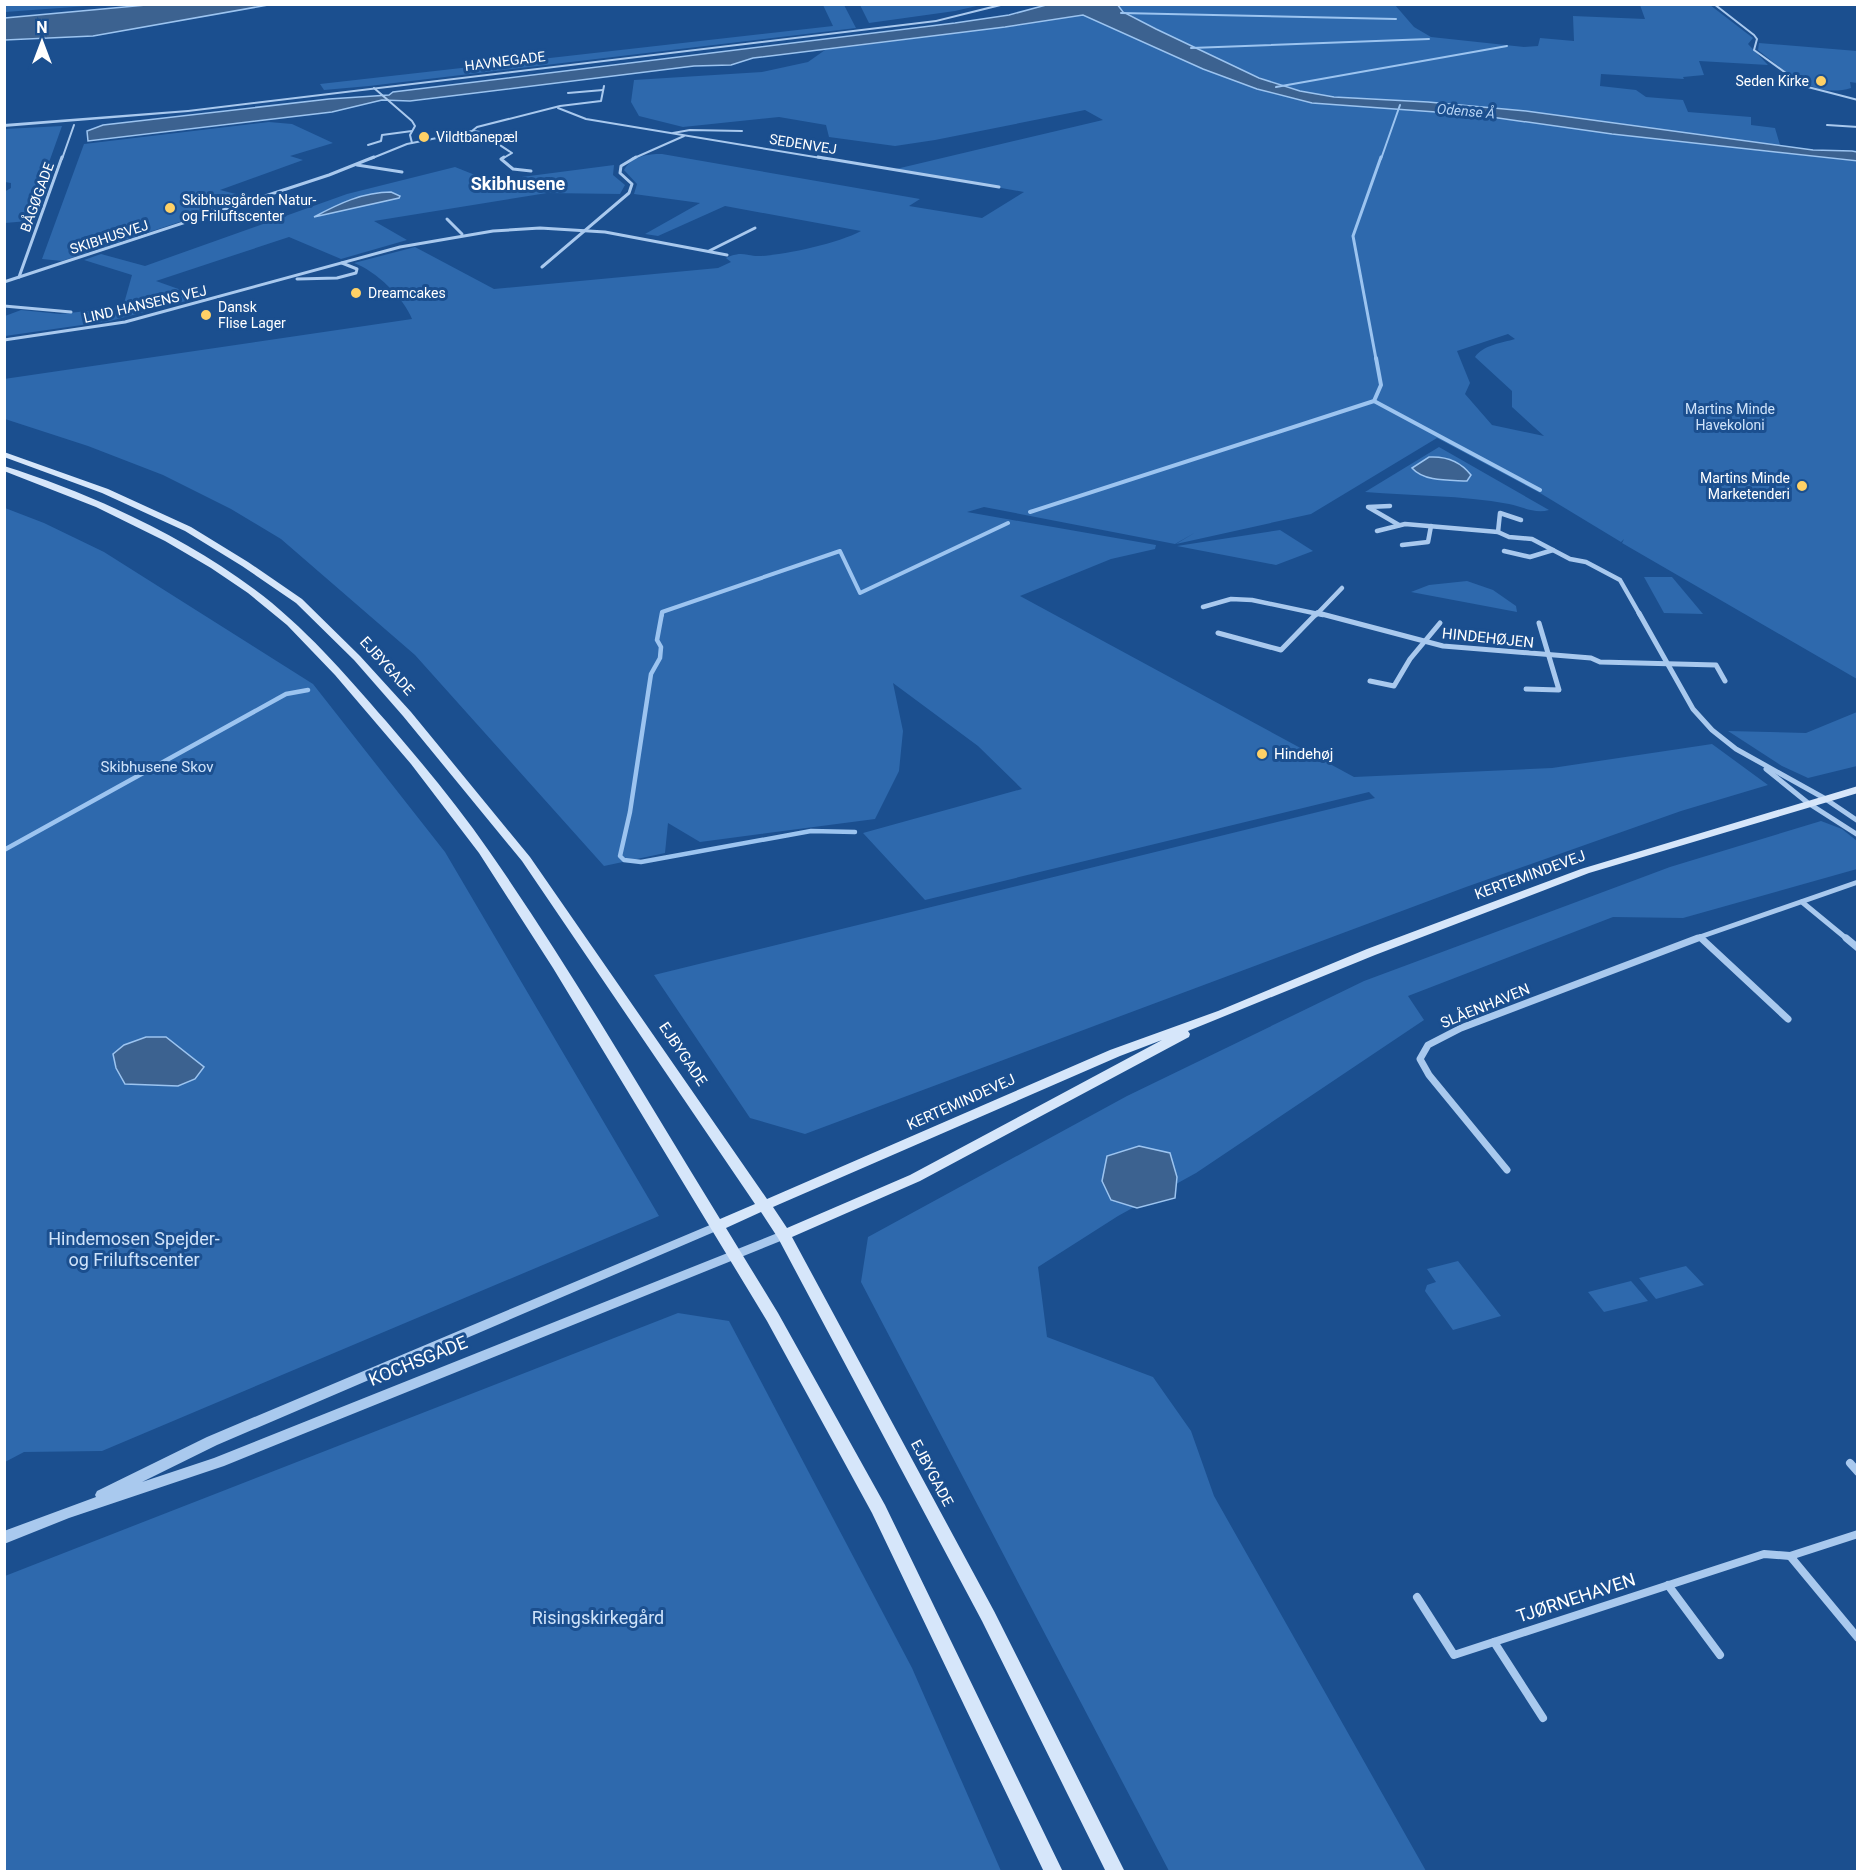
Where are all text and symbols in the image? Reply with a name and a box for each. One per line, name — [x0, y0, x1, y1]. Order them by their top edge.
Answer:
north arrow — [12, 12, 72, 72]
text: N — [36, 18, 48, 37]
street label: HAVNEGADE — [464, 48, 546, 74]
place label: Seden Kirke — [1735, 73, 1809, 89]
marker: Seden Kirke — [1814, 74, 1828, 88]
water label: Odense Å — [1436, 99, 1496, 122]
place label: Vildtbanepæl — [436, 129, 518, 145]
marker: Vildtbanepæl — [417, 130, 431, 144]
street label: SEDENVEJ — [768, 131, 838, 157]
street label: BÅGØGADE — [16, 160, 57, 234]
district label: Skibhusene — [471, 173, 566, 194]
place label: Skibhusgården Natur- og Friluftscenter — [182, 192, 317, 224]
marker: Skibhusgården Natur- og Friluftscenter — [163, 201, 177, 215]
street label: SKIBHUSVEJ — [68, 217, 150, 257]
street label: LIND HANSENS VEJ — [82, 282, 208, 326]
place label: Dreamcakes — [368, 285, 446, 301]
marker: Dreamcakes — [349, 286, 363, 300]
place label: Dansk Flise Lager — [218, 299, 286, 331]
marker: Dansk Flise Lager — [199, 308, 213, 322]
park label: Martins Minde Havekoloni — [1685, 401, 1775, 433]
place label: Martins Minde Marketenderi — [1700, 470, 1790, 502]
marker: Martins Minde Marketenderi — [1795, 479, 1809, 493]
street label: HINDEHØJEN — [1441, 624, 1535, 652]
street label: EJBYGADE — [356, 633, 418, 699]
place label: Hindehøj — [1274, 745, 1333, 763]
marker: Hindehøj — [1255, 747, 1269, 761]
park label: Skibhusene Skov — [101, 758, 213, 776]
street label: KERTEMINDEVEJ — [1472, 847, 1588, 903]
street label: SLÅENHAVEN — [1438, 980, 1532, 1032]
street label: EJBYGADE — [655, 1019, 711, 1090]
street label: KERTEMINDEVEJ — [904, 1070, 1018, 1134]
park label: Hindemosen Spejder- og Friluftscenter — [48, 1228, 220, 1270]
street label: KOCHSGADE — [365, 1331, 470, 1390]
street label: EJBYGADE — [907, 1437, 957, 1510]
street label: TJØRNEHAVEN — [1514, 1568, 1638, 1627]
park label: Risingskirkegård — [532, 1607, 664, 1628]

